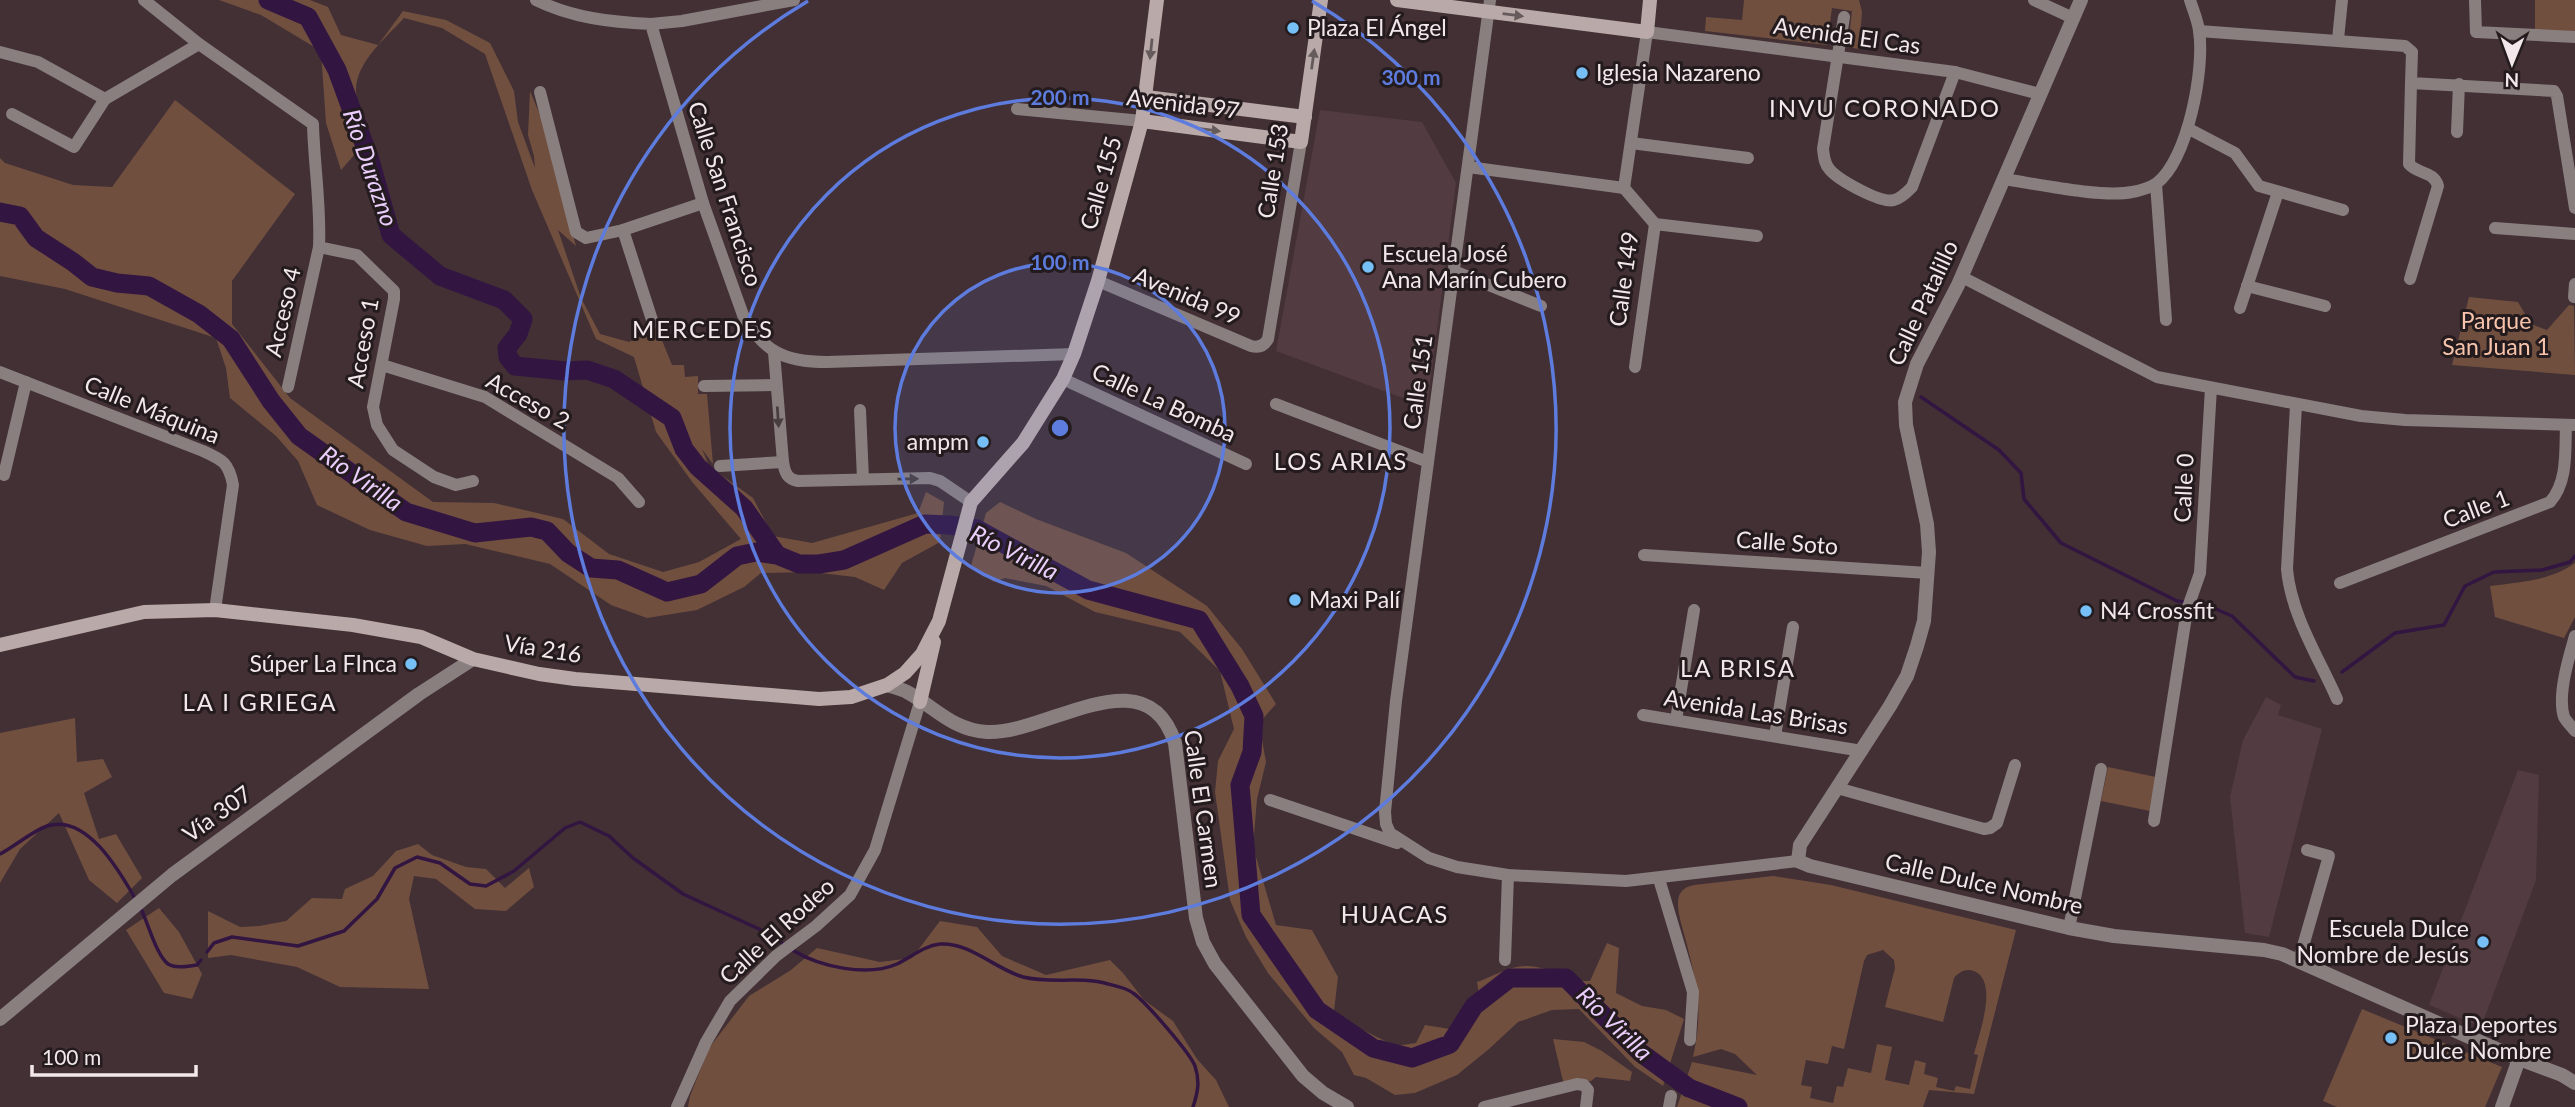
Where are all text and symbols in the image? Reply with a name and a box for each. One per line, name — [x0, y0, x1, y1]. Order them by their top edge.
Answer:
one-way arrow — [1502, 10, 1524, 21]
street label: Avenida El Cas — [1772, 11, 1922, 59]
place label: Plaza El Ángel — [1307, 13, 1447, 41]
marker: Plaza El Ángel — [1285, 20, 1301, 36]
north arrow — [2477, 28, 2547, 98]
one-way arrow — [1146, 38, 1157, 60]
one-way arrow — [1308, 47, 1319, 69]
place label: Iglesia Nazareno — [1596, 58, 1761, 86]
text: 300 m — [1381, 64, 1441, 89]
marker: Iglesia Nazareno — [1574, 65, 1590, 81]
text: N — [2504, 69, 2519, 92]
street label: Avenida 97 — [1125, 82, 1241, 124]
text: 200 m — [1030, 84, 1090, 109]
district label: INVU CORONADO — [1769, 93, 2001, 122]
street label: Calle San Francisco — [683, 98, 769, 290]
water label: Río Durazno — [338, 105, 405, 230]
street label: Calle 153 — [1251, 121, 1293, 220]
one-way arrow — [1199, 124, 1221, 135]
street label: Calle 155 — [1073, 133, 1127, 233]
street label: Calle 149 — [1602, 230, 1644, 328]
street label: Calle Patalillo — [1881, 236, 1963, 370]
place label: Escuela José Ana Marín Cubero — [1382, 239, 1567, 293]
text: 100 m — [1030, 249, 1090, 274]
marker: Escuela José Ana Marín Cubero — [1360, 259, 1376, 275]
street label: Avenida 99 — [1130, 260, 1245, 330]
street label: Acceso 4 — [258, 264, 306, 359]
street label: Acceso 1 — [340, 295, 384, 390]
park label: Parque San Juan 1 — [2442, 306, 2550, 360]
district label: MERCEDES — [632, 314, 774, 343]
street label: Calle 151 — [1396, 333, 1438, 431]
street label: Calle La Bomba — [1088, 356, 1241, 448]
street label: Acceso 2 — [482, 366, 575, 434]
street label: Calle Máquina — [81, 369, 224, 449]
one-way arrow — [773, 406, 784, 428]
centre of rings — [1048, 416, 1072, 440]
place label: ampm — [907, 427, 969, 455]
marker: ampm — [975, 434, 991, 450]
water label: Río Virilla — [315, 439, 409, 517]
district label: LOS ARIAS — [1274, 446, 1408, 475]
street label: Calle 0 — [2167, 453, 2199, 523]
one-way arrow — [897, 473, 919, 484]
street label: Calle 1 — [2438, 483, 2513, 534]
water label: Río Virilla — [966, 518, 1063, 585]
street label: Calle Soto — [1735, 524, 1839, 560]
place label: Maxi Palí — [1309, 585, 1402, 613]
marker: Maxi Palí — [1287, 592, 1303, 608]
place label: N4 Crossfit — [2100, 596, 2215, 624]
marker: N4 Crossfit — [2078, 603, 2094, 619]
street label: Vía 216 — [502, 628, 584, 668]
place label: Súper La FInca — [249, 649, 397, 677]
district label: LA BRISA — [1680, 653, 1796, 682]
marker: Súper La FInca — [403, 656, 419, 672]
street label: Avenida Las Brisas — [1662, 683, 1850, 739]
district label: LA I GRIEGA — [182, 687, 338, 716]
street label: Calle El Carmen — [1179, 728, 1229, 890]
street label: Vía 307 — [177, 779, 256, 847]
street label: Calle Dulce Nombre — [1883, 847, 2086, 919]
street label: Calle El Rodeo — [713, 871, 840, 989]
district label: HUACAS — [1341, 899, 1449, 928]
place label: Escuela Dulce Nombre de Jesús — [2297, 914, 2469, 968]
marker: Escuela Dulce Nombre de Jesús — [2475, 934, 2491, 950]
water label: Río Virilla — [1571, 980, 1659, 1066]
place label: Plaza Deportes Dulce Nombre — [2405, 1010, 2557, 1064]
marker: Plaza Deportes Dulce Nombre — [2383, 1030, 2399, 1046]
scale bar — [32, 1034, 196, 1078]
text: 100 m — [42, 1044, 101, 1069]

